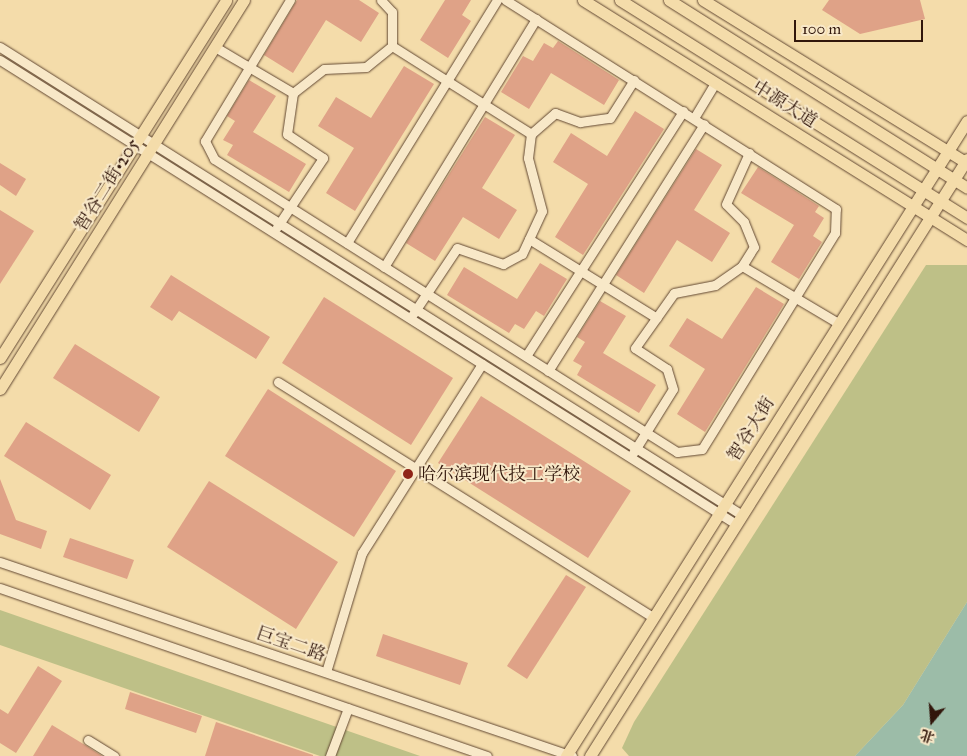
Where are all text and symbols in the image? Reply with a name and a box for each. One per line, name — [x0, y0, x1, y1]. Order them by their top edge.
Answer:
scale bar — [797, 10, 926, 42]
text: 100 m — [802, 20, 841, 38]
street label: 中源大道 — [749, 76, 821, 132]
street label: 智谷二街•205 — [70, 135, 144, 235]
street label: 智谷大街 — [723, 393, 779, 465]
place label: 哈尔滨现代技工学校 — [418, 463, 580, 485]
marker: 哈尔滨现代技工学校 — [402, 468, 414, 480]
street label: 巨宝二路 — [253, 622, 329, 666]
north arrow — [907, 696, 957, 746]
text: 北 — [918, 725, 936, 746]

